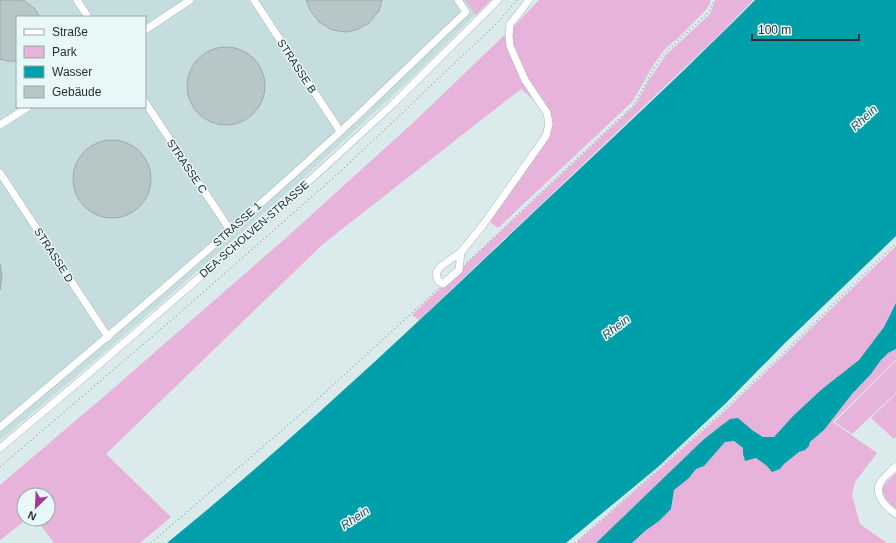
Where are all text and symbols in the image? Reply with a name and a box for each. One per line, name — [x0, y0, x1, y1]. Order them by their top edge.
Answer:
legend — [16, 16, 146, 108]
scale bar — [752, 16, 859, 42]
text: 100 m — [758, 23, 791, 37]
text: Straße — [52, 25, 88, 39]
street label: STRASSE B — [275, 37, 319, 95]
text: Park — [52, 45, 78, 59]
text: Wasser — [52, 65, 92, 79]
text: Gebäude — [52, 85, 102, 99]
water label: Rhein — [848, 102, 880, 134]
street label: STRASSE C — [165, 137, 209, 195]
street label: DEA-SCHOLVEN-STRASSE — [197, 178, 311, 280]
street label: STRASSE 1 — [210, 199, 264, 249]
street label: STRASSE D — [32, 226, 76, 284]
water label: Rhein — [599, 312, 633, 342]
north arrow — [16, 487, 56, 527]
water label: Rhein — [338, 503, 372, 533]
text: N — [26, 509, 38, 523]

